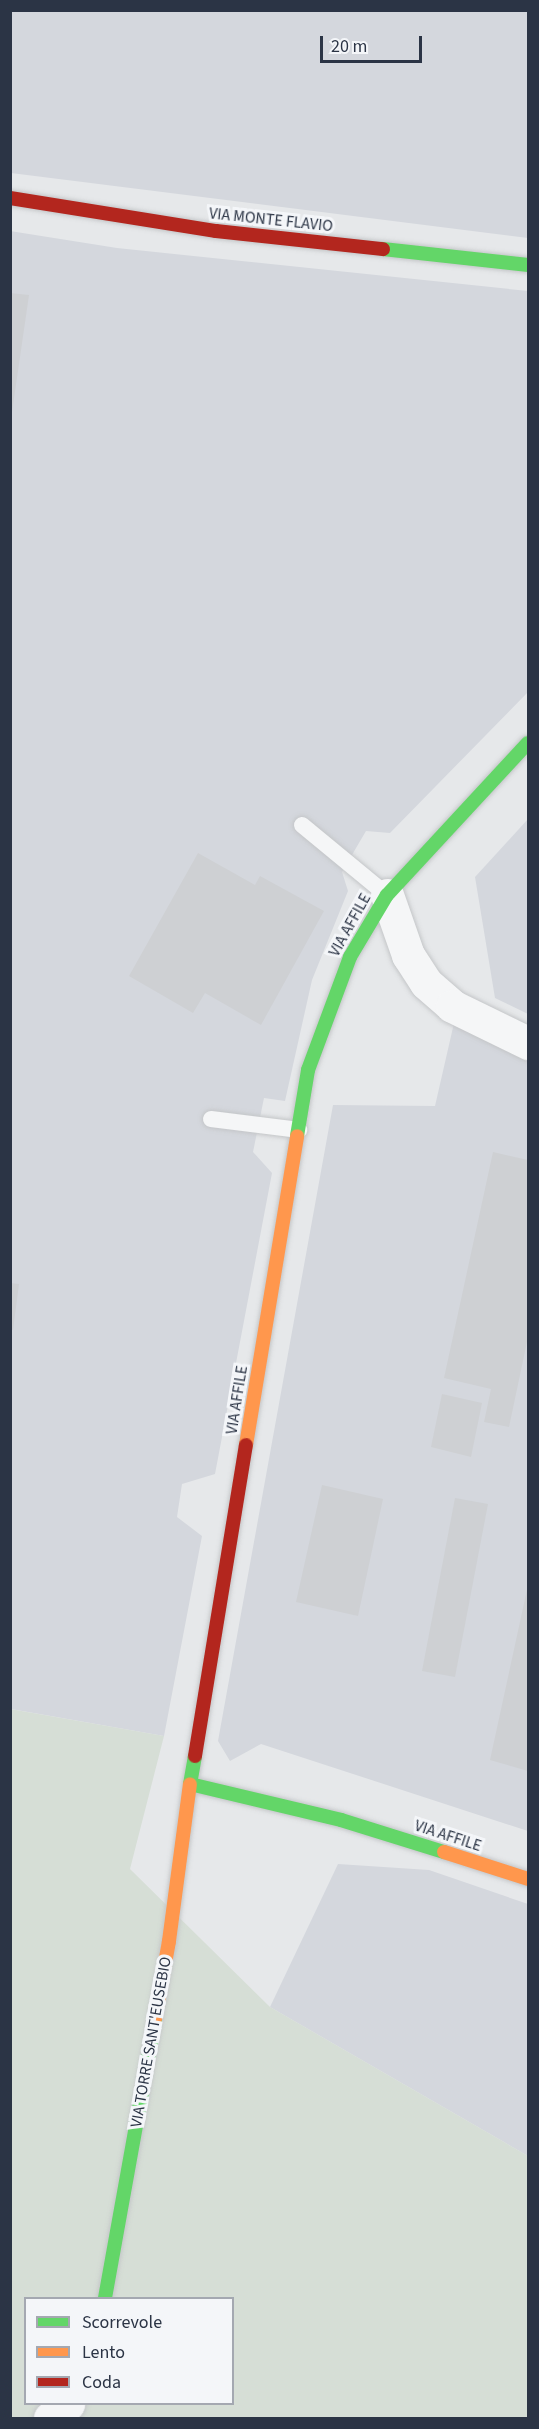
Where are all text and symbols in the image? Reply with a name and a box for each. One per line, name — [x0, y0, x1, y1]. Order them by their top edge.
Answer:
scale bar — [323, 24, 425, 62]
text: 20 m — [331, 34, 367, 59]
street label: VIA MONTE FLAVIO — [208, 204, 334, 236]
street label: VIA AFFILE — [325, 890, 375, 960]
street label: VIA AFFILE — [222, 1364, 252, 1436]
street label: VIA AFFILE — [412, 1816, 484, 1856]
street label: VIA TORRE SANT'EUSEBIO — [127, 1955, 175, 2129]
legend — [24, 2297, 234, 2405]
text: Scorrevole — [82, 2310, 162, 2335]
text: Lento — [82, 2340, 125, 2365]
text: Coda — [82, 2370, 121, 2395]

